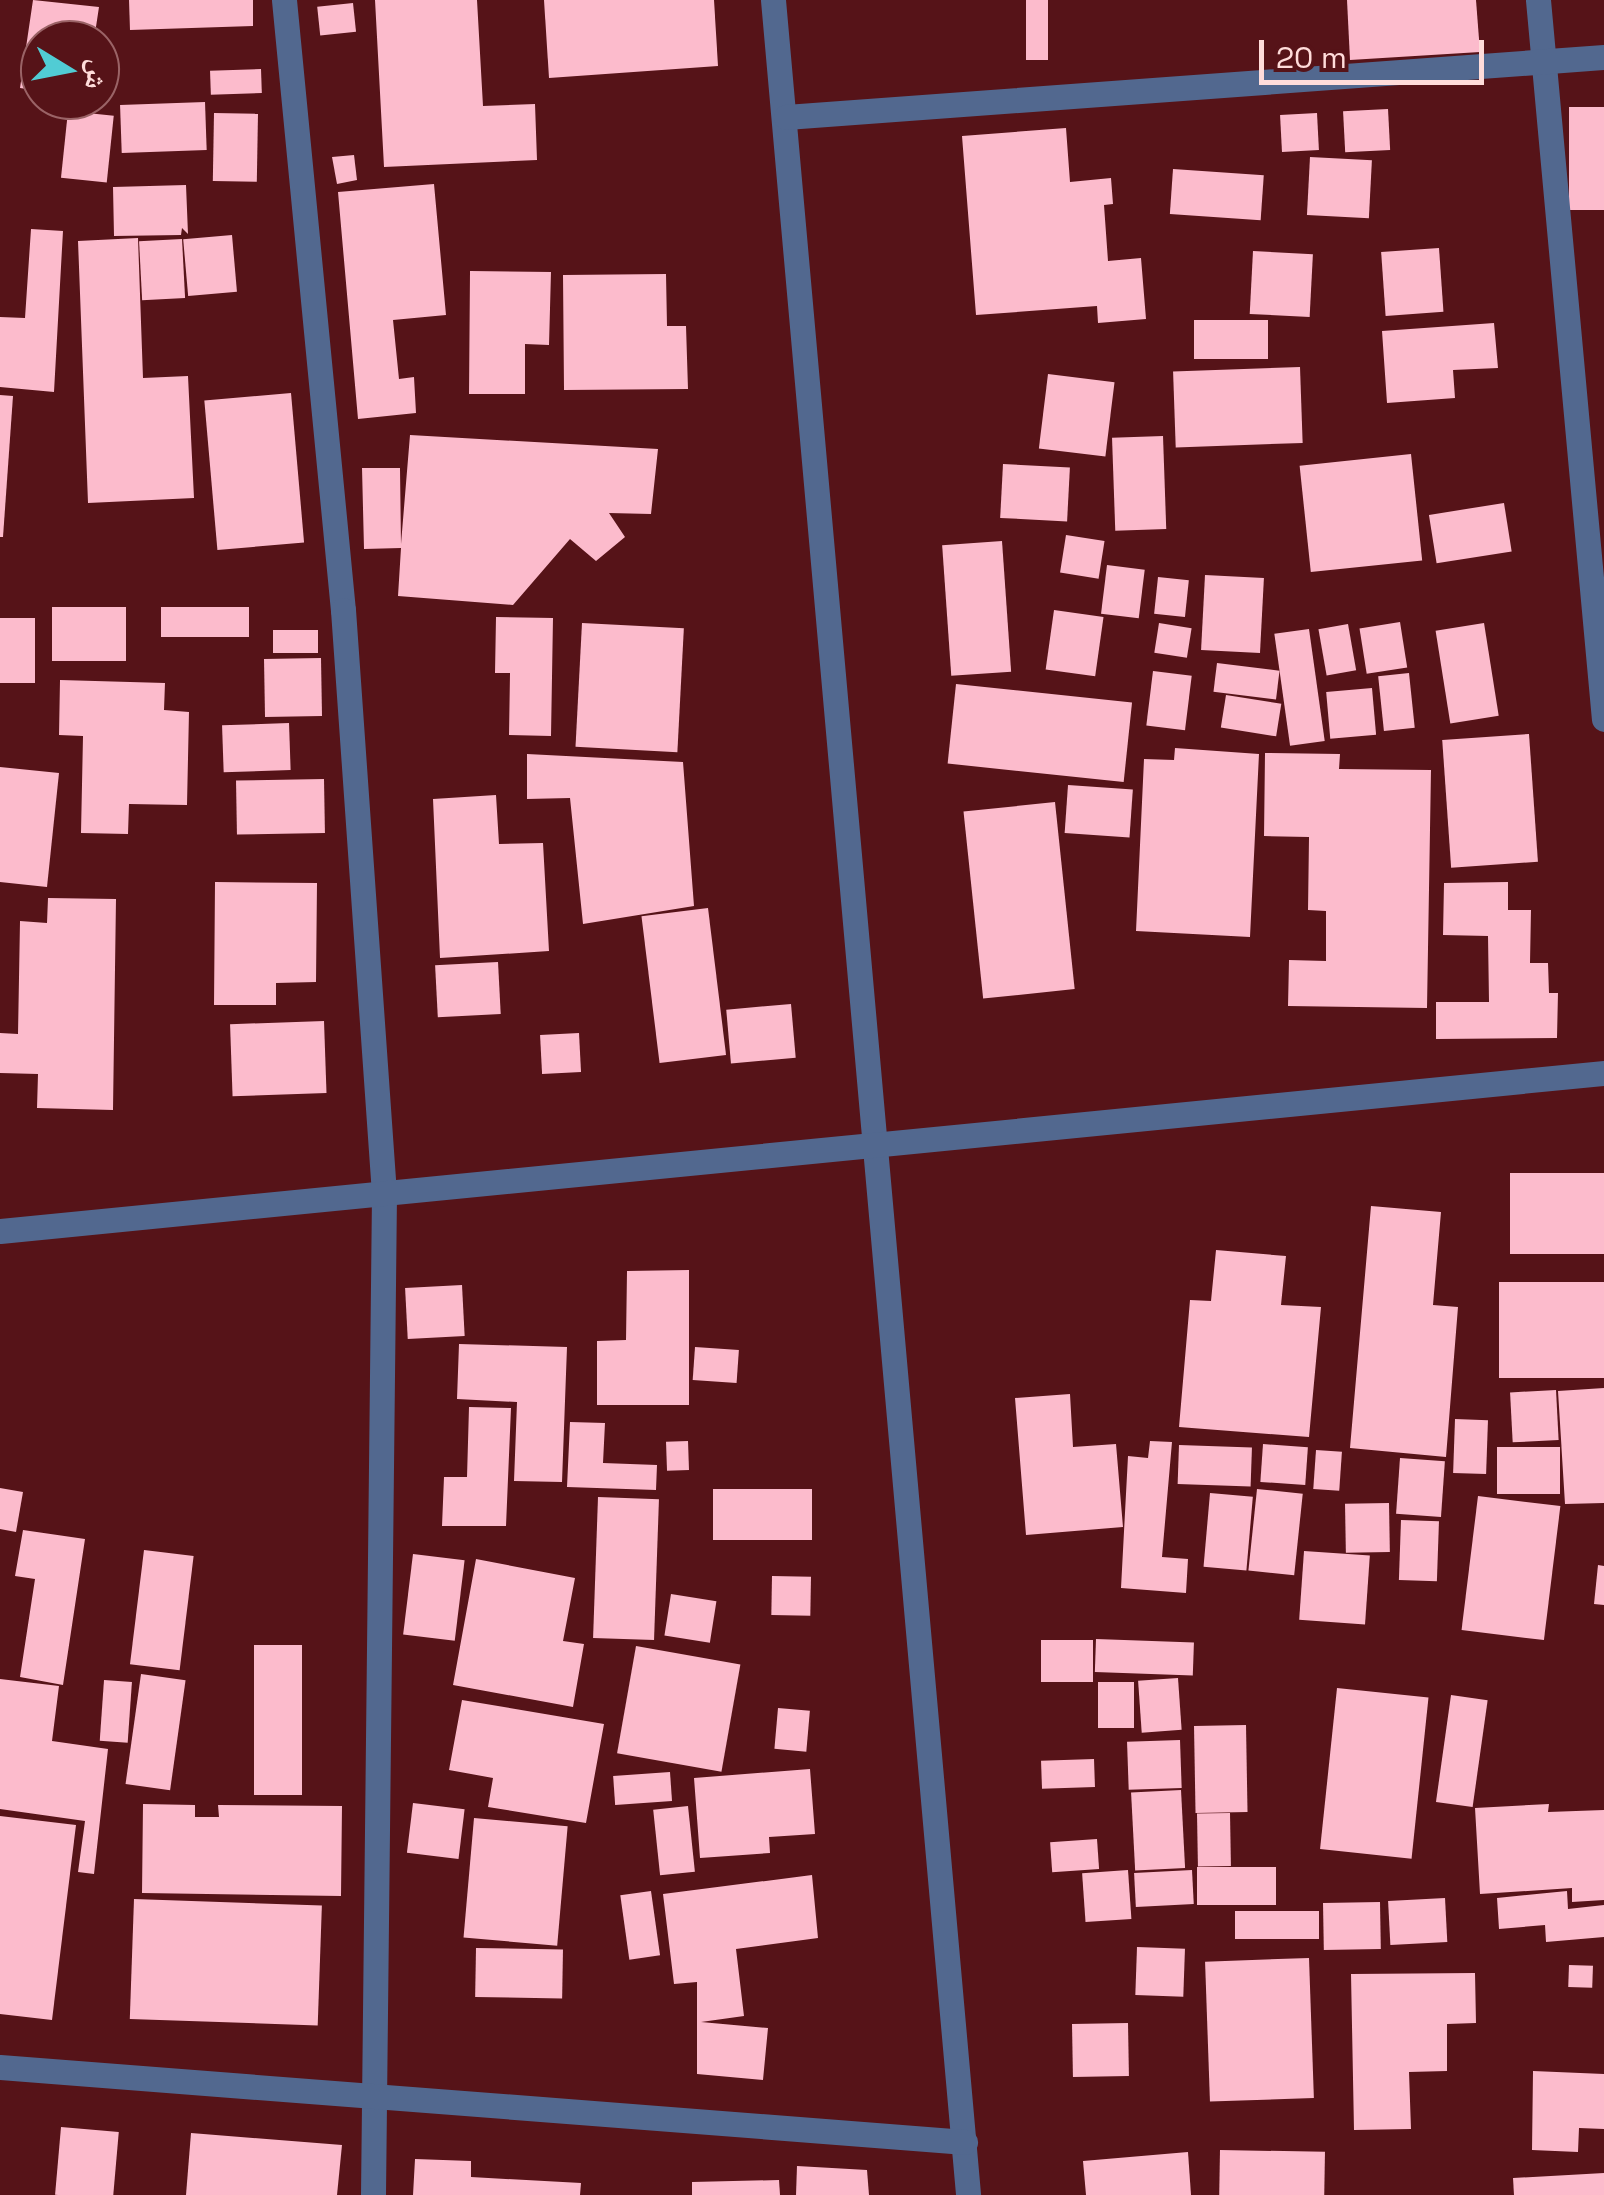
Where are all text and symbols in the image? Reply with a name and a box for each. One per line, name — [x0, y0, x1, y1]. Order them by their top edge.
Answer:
north arrow — [20, 20, 120, 120]
scale bar — [1264, 20, 1489, 82]
text: 20 m — [1276, 38, 1347, 77]
text: ش — [77, 57, 118, 93]

